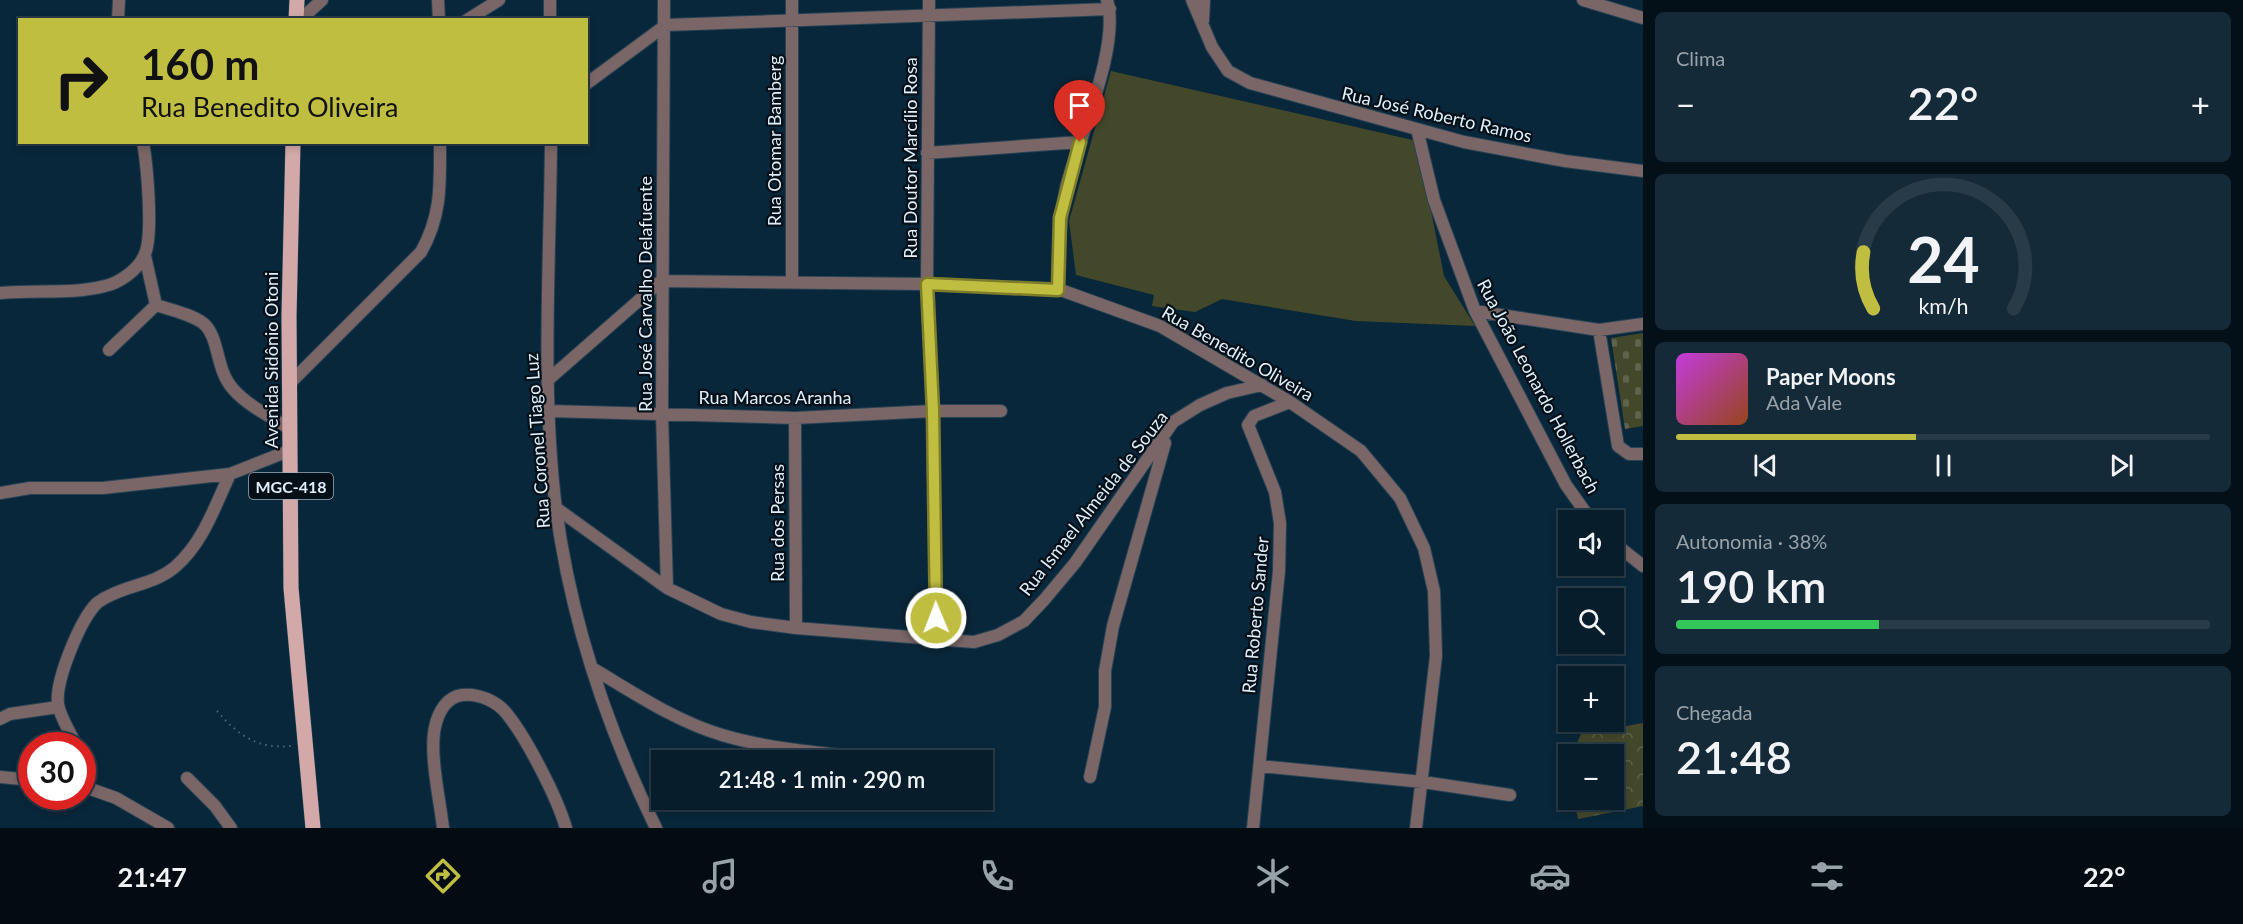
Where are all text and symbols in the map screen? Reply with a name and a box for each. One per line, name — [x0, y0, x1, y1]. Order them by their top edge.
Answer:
text: 160 m — [141, 39, 259, 89]
icon: right — [42, 42, 120, 120]
text: Clima — [1676, 46, 1725, 70]
street label: Rua Otomar Bamberg — [763, 56, 785, 226]
street label: Rua Doutor Marcílio Rosa — [899, 57, 921, 259]
text: 22° — [1908, 76, 1978, 130]
pin — [1054, 80, 1105, 142]
street label: Rua José Roberto Ramos — [1340, 81, 1534, 147]
text: − — [1676, 84, 1695, 124]
text: + — [2191, 84, 2210, 124]
icon: arrive — [1063, 89, 1096, 122]
text: Rua Benedito Oliveira — [141, 90, 399, 123]
street label: Rua José Carvalho Delafuente — [634, 176, 656, 412]
text: 24 — [1907, 221, 1979, 296]
street label: Avenida Sidônio Otoni — [260, 272, 282, 448]
street label: Rua João Leonardo Hollerbach — [1473, 275, 1605, 497]
text: km/h — [1918, 293, 1968, 319]
street label: Rua Benedito Oliveira — [1158, 301, 1318, 405]
street label: Rua Coronel Tiago Luz — [520, 353, 554, 529]
text: Paper Moons — [1766, 363, 1896, 390]
street label: Rua Marcos Aranha — [698, 386, 852, 408]
text: Ada Vale — [1766, 390, 1842, 414]
street label: Rua Ismael Almeida de Souza — [1014, 406, 1172, 600]
icon: previous — [1749, 449, 1782, 482]
icon: pause — [1927, 449, 1960, 482]
icon: next — [2105, 449, 2138, 482]
street label: Rua dos Persas — [766, 464, 788, 582]
road number: MGC-418 — [249, 473, 333, 499]
map controls — [1558, 510, 1624, 810]
button: sound — [1558, 510, 1624, 576]
text: Autonomia · 38% — [1676, 529, 1827, 553]
street label: Rua Roberto Sander — [1237, 535, 1273, 694]
text: 190 km — [1676, 559, 1826, 613]
position arrow — [904, 586, 968, 650]
button: search — [1558, 588, 1624, 654]
button: + — [1558, 666, 1624, 732]
text: Chegada — [1676, 700, 1753, 724]
text: 21:48 — [1676, 730, 1792, 784]
speed limit sign: 30 — [18, 732, 96, 810]
button: − — [1558, 744, 1624, 810]
text: 21:48 · 1 min · 290 m — [719, 766, 925, 793]
icon: directions — [422, 855, 464, 897]
icon: music — [699, 855, 741, 897]
icon: phone — [976, 855, 1018, 897]
icon: climate — [1252, 855, 1294, 897]
icon: car — [1529, 855, 1571, 897]
icon: filters — [1806, 855, 1848, 897]
text: 21:47 — [117, 860, 187, 893]
text: 22° — [2083, 860, 2125, 893]

